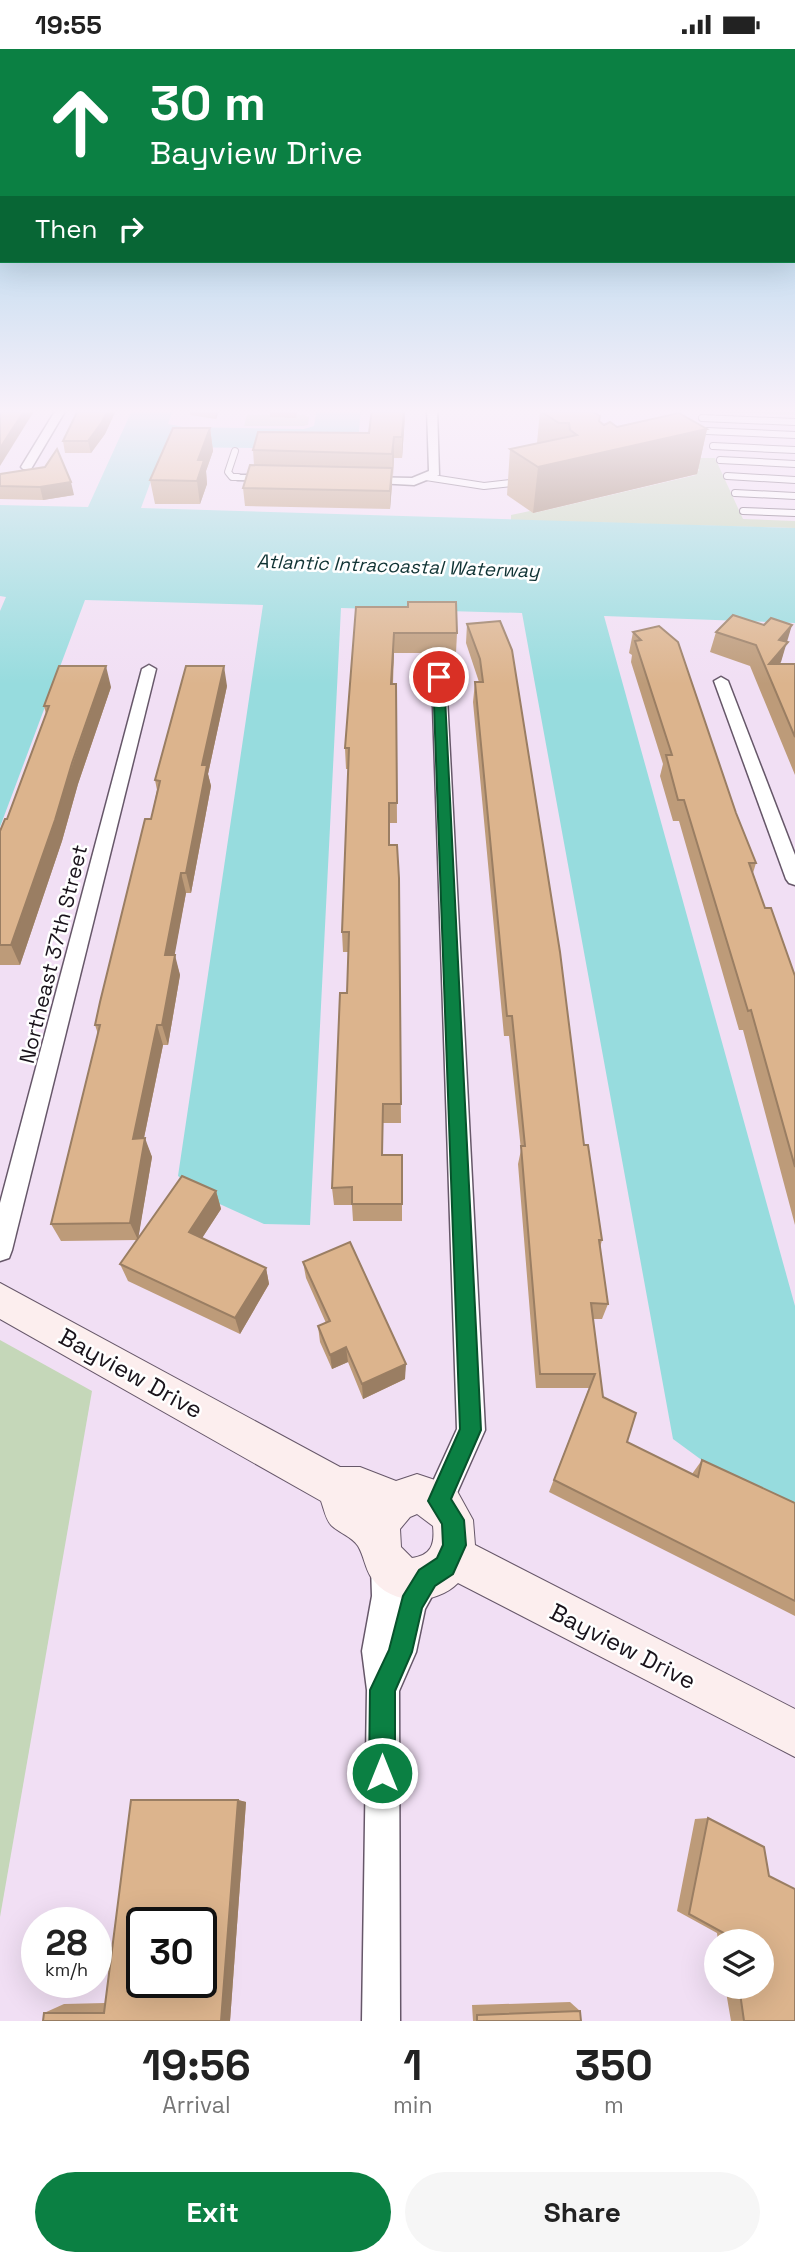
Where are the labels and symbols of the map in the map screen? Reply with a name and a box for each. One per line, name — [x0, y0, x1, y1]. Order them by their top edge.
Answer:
water label: Atlantic Intracoastal Waterway — [256, 549, 541, 583]
pin — [409, 647, 469, 707]
street label: Northeast 37th Street — [13, 842, 93, 1066]
street label: Bayview Drive — [54, 1321, 208, 1425]
street label: Bayview Drive — [545, 1596, 701, 1696]
position arrow — [345, 1736, 419, 1810]
speed limit sign: 30 — [126, 1907, 217, 1998]

